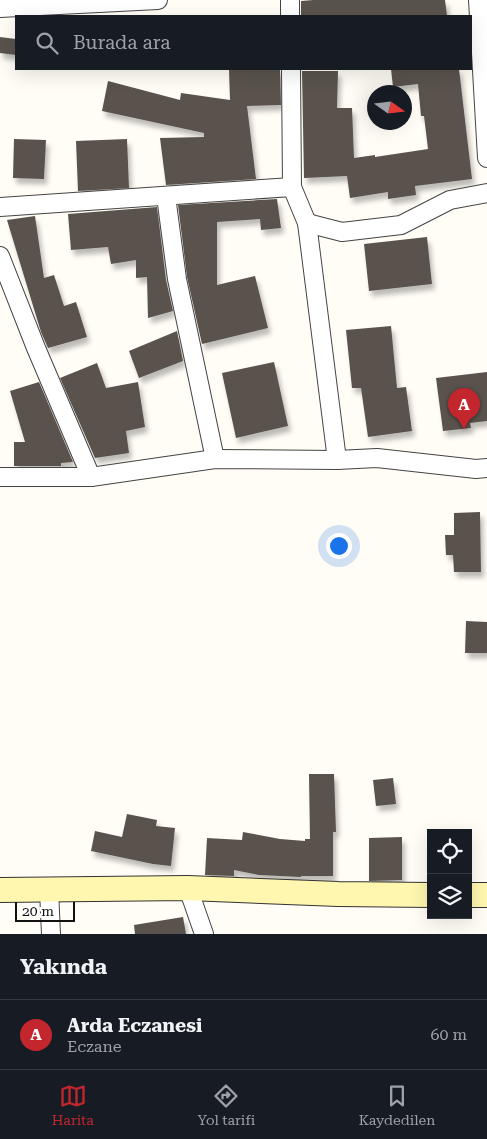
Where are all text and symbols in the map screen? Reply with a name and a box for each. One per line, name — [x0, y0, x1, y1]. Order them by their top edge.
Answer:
search box — [15, 15, 472, 70]
icon: search — [33, 29, 61, 57]
text: Burada ara — [73, 31, 171, 54]
north arrow — [367, 85, 412, 130]
pin: A — [448, 388, 480, 429]
your location — [326, 533, 352, 559]
map controls — [427, 829, 472, 919]
button: locate — [427, 829, 472, 874]
button: layers — [427, 874, 472, 919]
scale bar — [15, 899, 75, 922]
text: 20 m — [22, 903, 54, 919]
text: Yakında — [20, 955, 107, 979]
text: Arda Eczanesi — [67, 1014, 202, 1037]
text: A — [30, 1025, 42, 1044]
text: 60 m — [430, 1025, 467, 1044]
text: Eczane — [67, 1037, 122, 1056]
tab: Harita — [52, 1082, 94, 1128]
tab: Yol tarifi — [197, 1082, 255, 1128]
tab: Kaydedilen — [359, 1082, 435, 1128]

